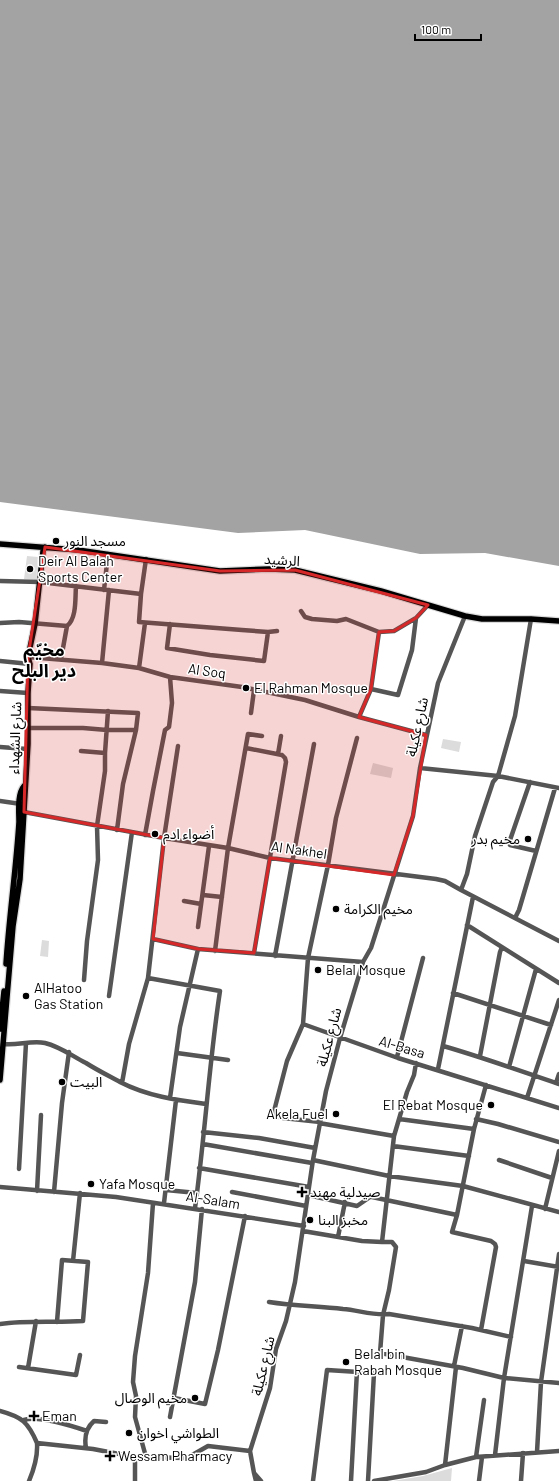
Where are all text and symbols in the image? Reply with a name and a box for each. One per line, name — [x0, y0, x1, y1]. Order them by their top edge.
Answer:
scale bar — [415, 16, 481, 42]
text: 100 m — [421, 22, 451, 36]
place label: مسجد النور — [63, 532, 126, 550]
marker: مسجد النور — [51, 536, 61, 546]
street label: الرشيد — [264, 550, 300, 570]
place label: Deir Al Balah Sports Center — [38, 552, 122, 585]
marker: Deir Al Balah Sports Center — [25, 564, 35, 574]
district label: مخيّم دير البلح — [12, 638, 76, 684]
street label: Al Soq — [187, 659, 227, 682]
place label: El Rahman Mosque — [254, 679, 368, 696]
marker: El Rahman Mosque — [241, 683, 251, 693]
street label: شارع عكيلة — [402, 696, 434, 759]
street label: شارع الشهداء — [5, 701, 27, 775]
place label: أضواء ادم — [163, 825, 215, 845]
marker: أضواء ادم — [150, 829, 160, 839]
place label: مخيم بدر — [470, 830, 520, 850]
marker: مخيم بدر — [523, 834, 533, 844]
street label: Al Nakhel — [270, 837, 328, 862]
place label: مخيم الكرامة — [344, 900, 413, 920]
marker: مخيم الكرامة — [331, 904, 341, 914]
place label: Belal Mosque — [326, 961, 406, 978]
marker: Belal Mosque — [313, 965, 323, 975]
place label: AlHatoo Gas Station — [34, 979, 103, 1012]
marker: AlHatoo Gas Station — [21, 991, 31, 1001]
street label: شارع عكيلة — [312, 1005, 347, 1069]
street label: Al-Basa — [377, 1032, 427, 1062]
place label: البيت — [70, 1073, 102, 1090]
marker: البيت — [57, 1077, 67, 1087]
place label: El Rebat Mosque — [383, 1096, 483, 1113]
marker: El Rebat Mosque — [486, 1100, 496, 1110]
place label: Akela Fuel — [266, 1105, 328, 1122]
marker: Akela Fuel — [331, 1109, 341, 1119]
place label: Yafa Mosque — [99, 1175, 175, 1192]
marker: Yafa Mosque — [86, 1179, 96, 1189]
place label: صيدلية مهند — [310, 1183, 381, 1201]
street label: Al-Salam — [185, 1187, 241, 1212]
marker: صيدلية مهند — [297, 1187, 307, 1197]
place label: مخبز البنا — [318, 1211, 368, 1229]
marker: مخبز البنا — [305, 1215, 315, 1225]
street label: شارع عكيلة — [247, 1334, 281, 1398]
place label: Belal bin Rabah Mosque — [354, 1345, 442, 1378]
marker: Belal bin Rabah Mosque — [341, 1357, 351, 1367]
place label: مخيم الوصال — [115, 1389, 187, 1409]
marker: مخيم الوصال — [190, 1393, 200, 1403]
place label: Eman — [42, 1407, 77, 1424]
marker: Eman — [29, 1411, 39, 1421]
place label: الطواشي اخوان — [137, 1424, 219, 1444]
marker: الطواشي اخوان — [124, 1428, 134, 1438]
place label: Wessam Pharmacy — [118, 1447, 233, 1464]
marker: Wessam Pharmacy — [105, 1451, 115, 1461]

